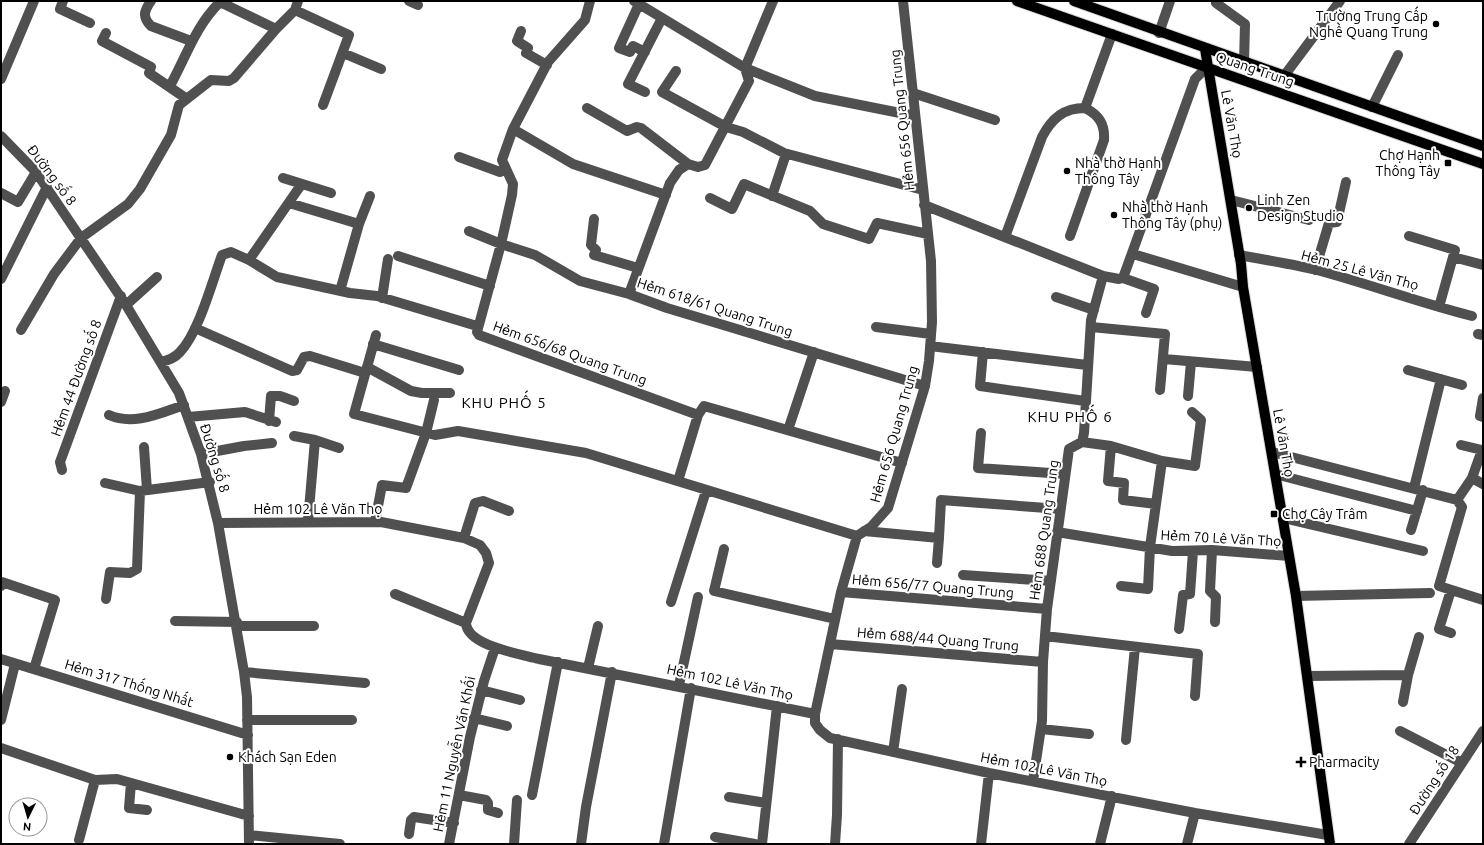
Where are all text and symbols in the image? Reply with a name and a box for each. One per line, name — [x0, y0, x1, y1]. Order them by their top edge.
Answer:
place label: Trường Trung Cấp Nghề Quang Trung — [1309, 6, 1428, 40]
marker: Trường Trung Cấp Nghề Quang Trung — [1431, 19, 1441, 29]
street label: Quang Trung — [1214, 48, 1296, 90]
street label: Hẻm 656 Quang Trung — [887, 49, 917, 191]
street label: Lê Văn Thọ — [1218, 89, 1246, 159]
street label: Đường số 8 — [24, 140, 82, 208]
place label: Chợ Hạnh Thông Tây — [1376, 147, 1440, 179]
place label: Nhà thờ Hạnh Thông Tây — [1075, 155, 1161, 187]
marker: Chợ Hạnh Thông Tây — [1443, 158, 1453, 168]
marker: Nhà thờ Hạnh Thông Tây — [1062, 166, 1072, 176]
place label: Linh Zen Design Studio — [1257, 192, 1344, 224]
place label: Nhà thờ Hạnh Thông Tây (phụ) — [1122, 199, 1223, 231]
marker: Linh Zen Design Studio — [1244, 203, 1254, 213]
marker: Nhà thờ Hạnh Thông Tây (phụ) — [1109, 210, 1119, 220]
street label: Hẻm 25 Lê Văn Thọ — [1300, 247, 1420, 293]
street label: Hẻm 618/61 Quang Trung — [635, 274, 795, 340]
street label: Hẻm 44 Đường số 8 — [45, 317, 105, 439]
street label: Hẻm 656/68 Quang Trung — [491, 318, 649, 388]
street label: Hẻm 656 Quang Trung — [867, 364, 921, 504]
district label: KHU PHỐ 5 — [461, 390, 547, 411]
district label: KHU PHỐ 6 — [1027, 404, 1113, 425]
street label: Lê Văn Thọ — [1270, 408, 1298, 478]
street label: Đường số 8 — [197, 421, 235, 494]
street label: Hẻm 688 Quang Trung — [1026, 459, 1062, 601]
street label: Hẻm 102 Lê Văn Thọ — [254, 501, 382, 517]
place label: Chợ Cây Trâm — [1282, 506, 1368, 522]
marker: Chợ Cây Trâm — [1269, 509, 1279, 519]
street label: Hẻm 70 Lê Văn Thọ — [1160, 527, 1282, 549]
street label: Hẻm 656/77 Quang Trung — [851, 571, 1015, 601]
street label: Hẻm 688/44 Quang Trung — [856, 624, 1020, 654]
street label: Hẻm 317 Thống Nhất — [63, 653, 196, 710]
street label: Hẻm 102 Lê Văn Thọ — [665, 661, 795, 703]
street label: Hẻm 11 Nguyễn Văn Khối — [427, 674, 478, 833]
street label: Đường số 18 — [1404, 741, 1462, 818]
place label: Khách Sạn Eden — [238, 749, 337, 765]
street label: Hẻm 102 Lê Văn Thọ — [979, 749, 1109, 789]
marker: Khách Sạn Eden — [225, 752, 235, 762]
place label: Pharmacity — [1309, 754, 1380, 770]
marker: Pharmacity — [1296, 757, 1306, 767]
north arrow — [8, 797, 48, 837]
text: N — [23, 821, 32, 833]

